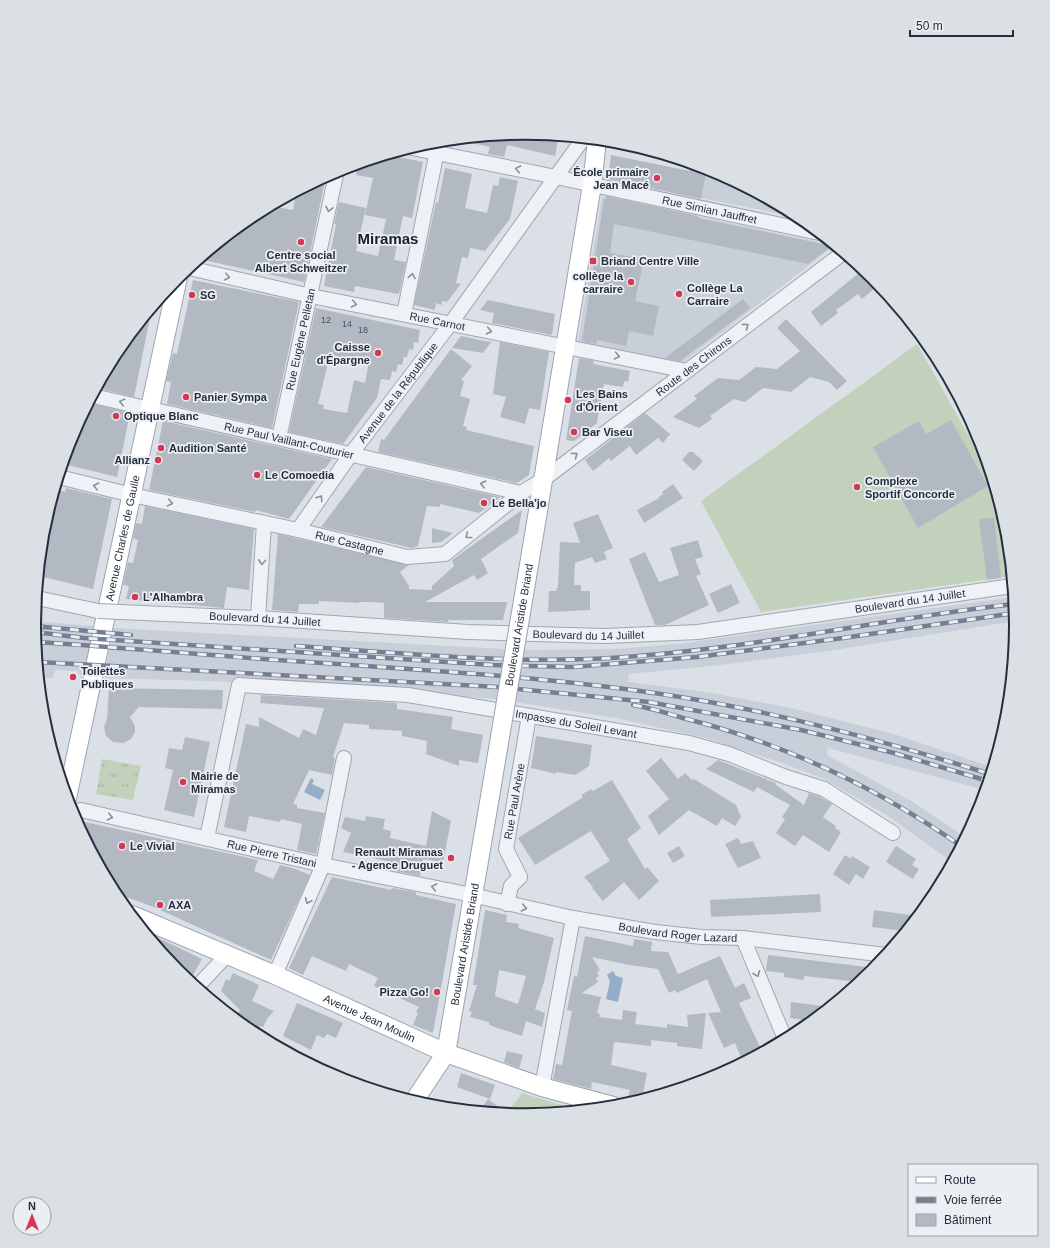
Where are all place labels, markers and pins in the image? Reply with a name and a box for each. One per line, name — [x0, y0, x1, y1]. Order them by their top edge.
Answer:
place label: École primaire Jean Macé — [573, 166, 649, 191]
marker: École primaire Jean Macé — [652, 173, 662, 183]
marker: Centre social Albert Schweitzer — [296, 237, 306, 247]
place label: Centre social Albert Schweitzer — [255, 249, 348, 274]
place label: Briand Centre Ville — [601, 255, 699, 267]
marker: Briand Centre Ville — [588, 256, 598, 266]
place label: collège la carraire — [573, 270, 624, 295]
marker: collège la carraire — [626, 277, 636, 287]
place label: Collège La Carraire — [687, 282, 744, 307]
place label: SG — [200, 289, 216, 301]
marker: Collège La Carraire — [674, 289, 684, 299]
marker: SG — [187, 290, 197, 300]
place label: Caisse d'Épargne — [317, 341, 370, 366]
marker: Caisse d'Épargne — [373, 348, 383, 358]
place label: Les Bains d'Ôrient — [576, 388, 628, 413]
place label: Panier Sympa — [194, 391, 268, 403]
marker: Panier Sympa — [181, 392, 191, 402]
marker: Les Bains d'Ôrient — [563, 395, 573, 405]
place label: Optique Blanc — [124, 410, 199, 422]
marker: Optique Blanc — [111, 411, 121, 421]
place label: Bar Viseu — [582, 426, 633, 438]
marker: Bar Viseu — [569, 427, 579, 437]
place label: Audition Santé — [169, 442, 247, 454]
marker: Audition Santé — [156, 443, 166, 453]
place label: Allianz — [115, 454, 150, 466]
marker: Allianz — [153, 455, 163, 465]
place label: Le Comoedia — [265, 469, 335, 481]
marker: Le Comoedia — [252, 470, 262, 480]
place label: Complexe Sportif Concorde — [865, 475, 955, 500]
marker: Complexe Sportif Concorde — [852, 482, 862, 492]
place label: Le Bella'jo — [492, 497, 547, 509]
marker: Le Bella'jo — [479, 498, 489, 508]
place label: L'Alhambra — [143, 591, 204, 603]
marker: L'Alhambra — [130, 592, 140, 602]
place label: Toilettes Publiques — [81, 665, 134, 690]
marker: Toilettes Publiques — [68, 672, 78, 682]
place label: Mairie de Miramas — [191, 770, 239, 795]
marker: Mairie de Miramas — [178, 777, 188, 787]
place label: Le Vivial — [130, 840, 174, 852]
marker: Le Vivial — [117, 841, 127, 851]
place label: Renault Miramas - Agence Druguet — [352, 846, 443, 871]
marker: Renault Miramas - Agence Druguet — [446, 853, 456, 863]
place label: AXA — [168, 899, 191, 911]
marker: AXA — [155, 900, 165, 910]
place label: Pizza Go! — [379, 986, 429, 998]
marker: Pizza Go! — [432, 987, 442, 997]

